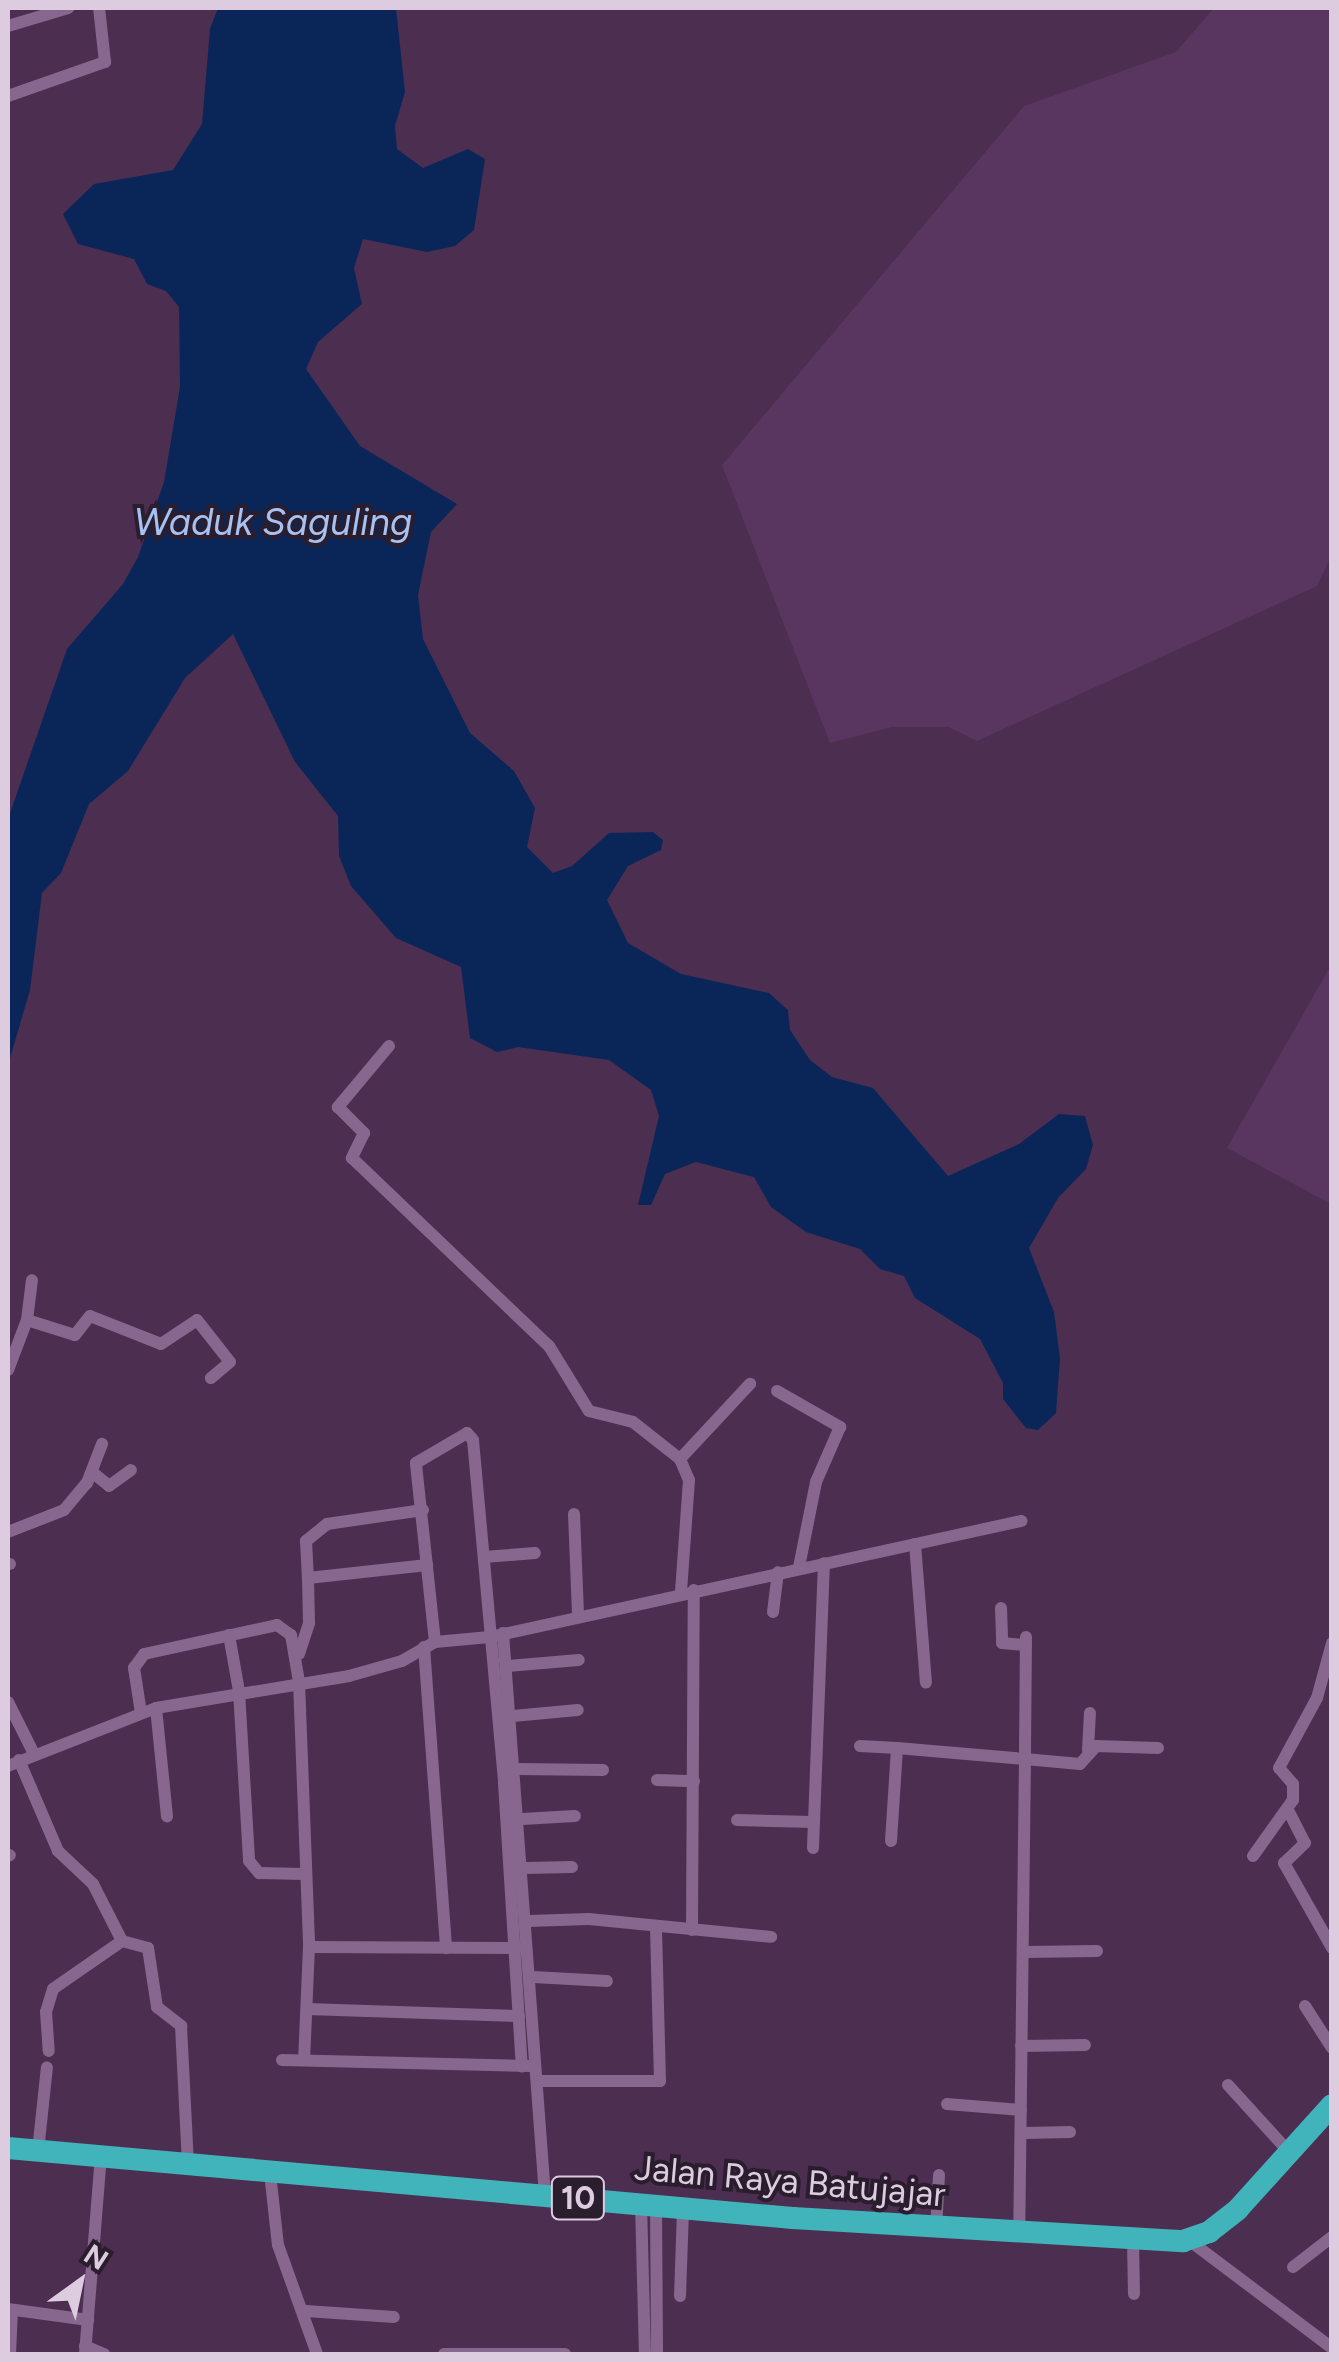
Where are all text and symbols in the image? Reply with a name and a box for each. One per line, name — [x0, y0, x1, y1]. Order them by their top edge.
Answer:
water label: Waduk Saguling — [134, 500, 412, 546]
street label: Jalan Raya Batujajar — [633, 2146, 947, 2216]
road number: 10 — [550, 2171, 606, 2225]
north arrow — [30, 2232, 130, 2332]
text: N — [78, 2237, 115, 2277]

